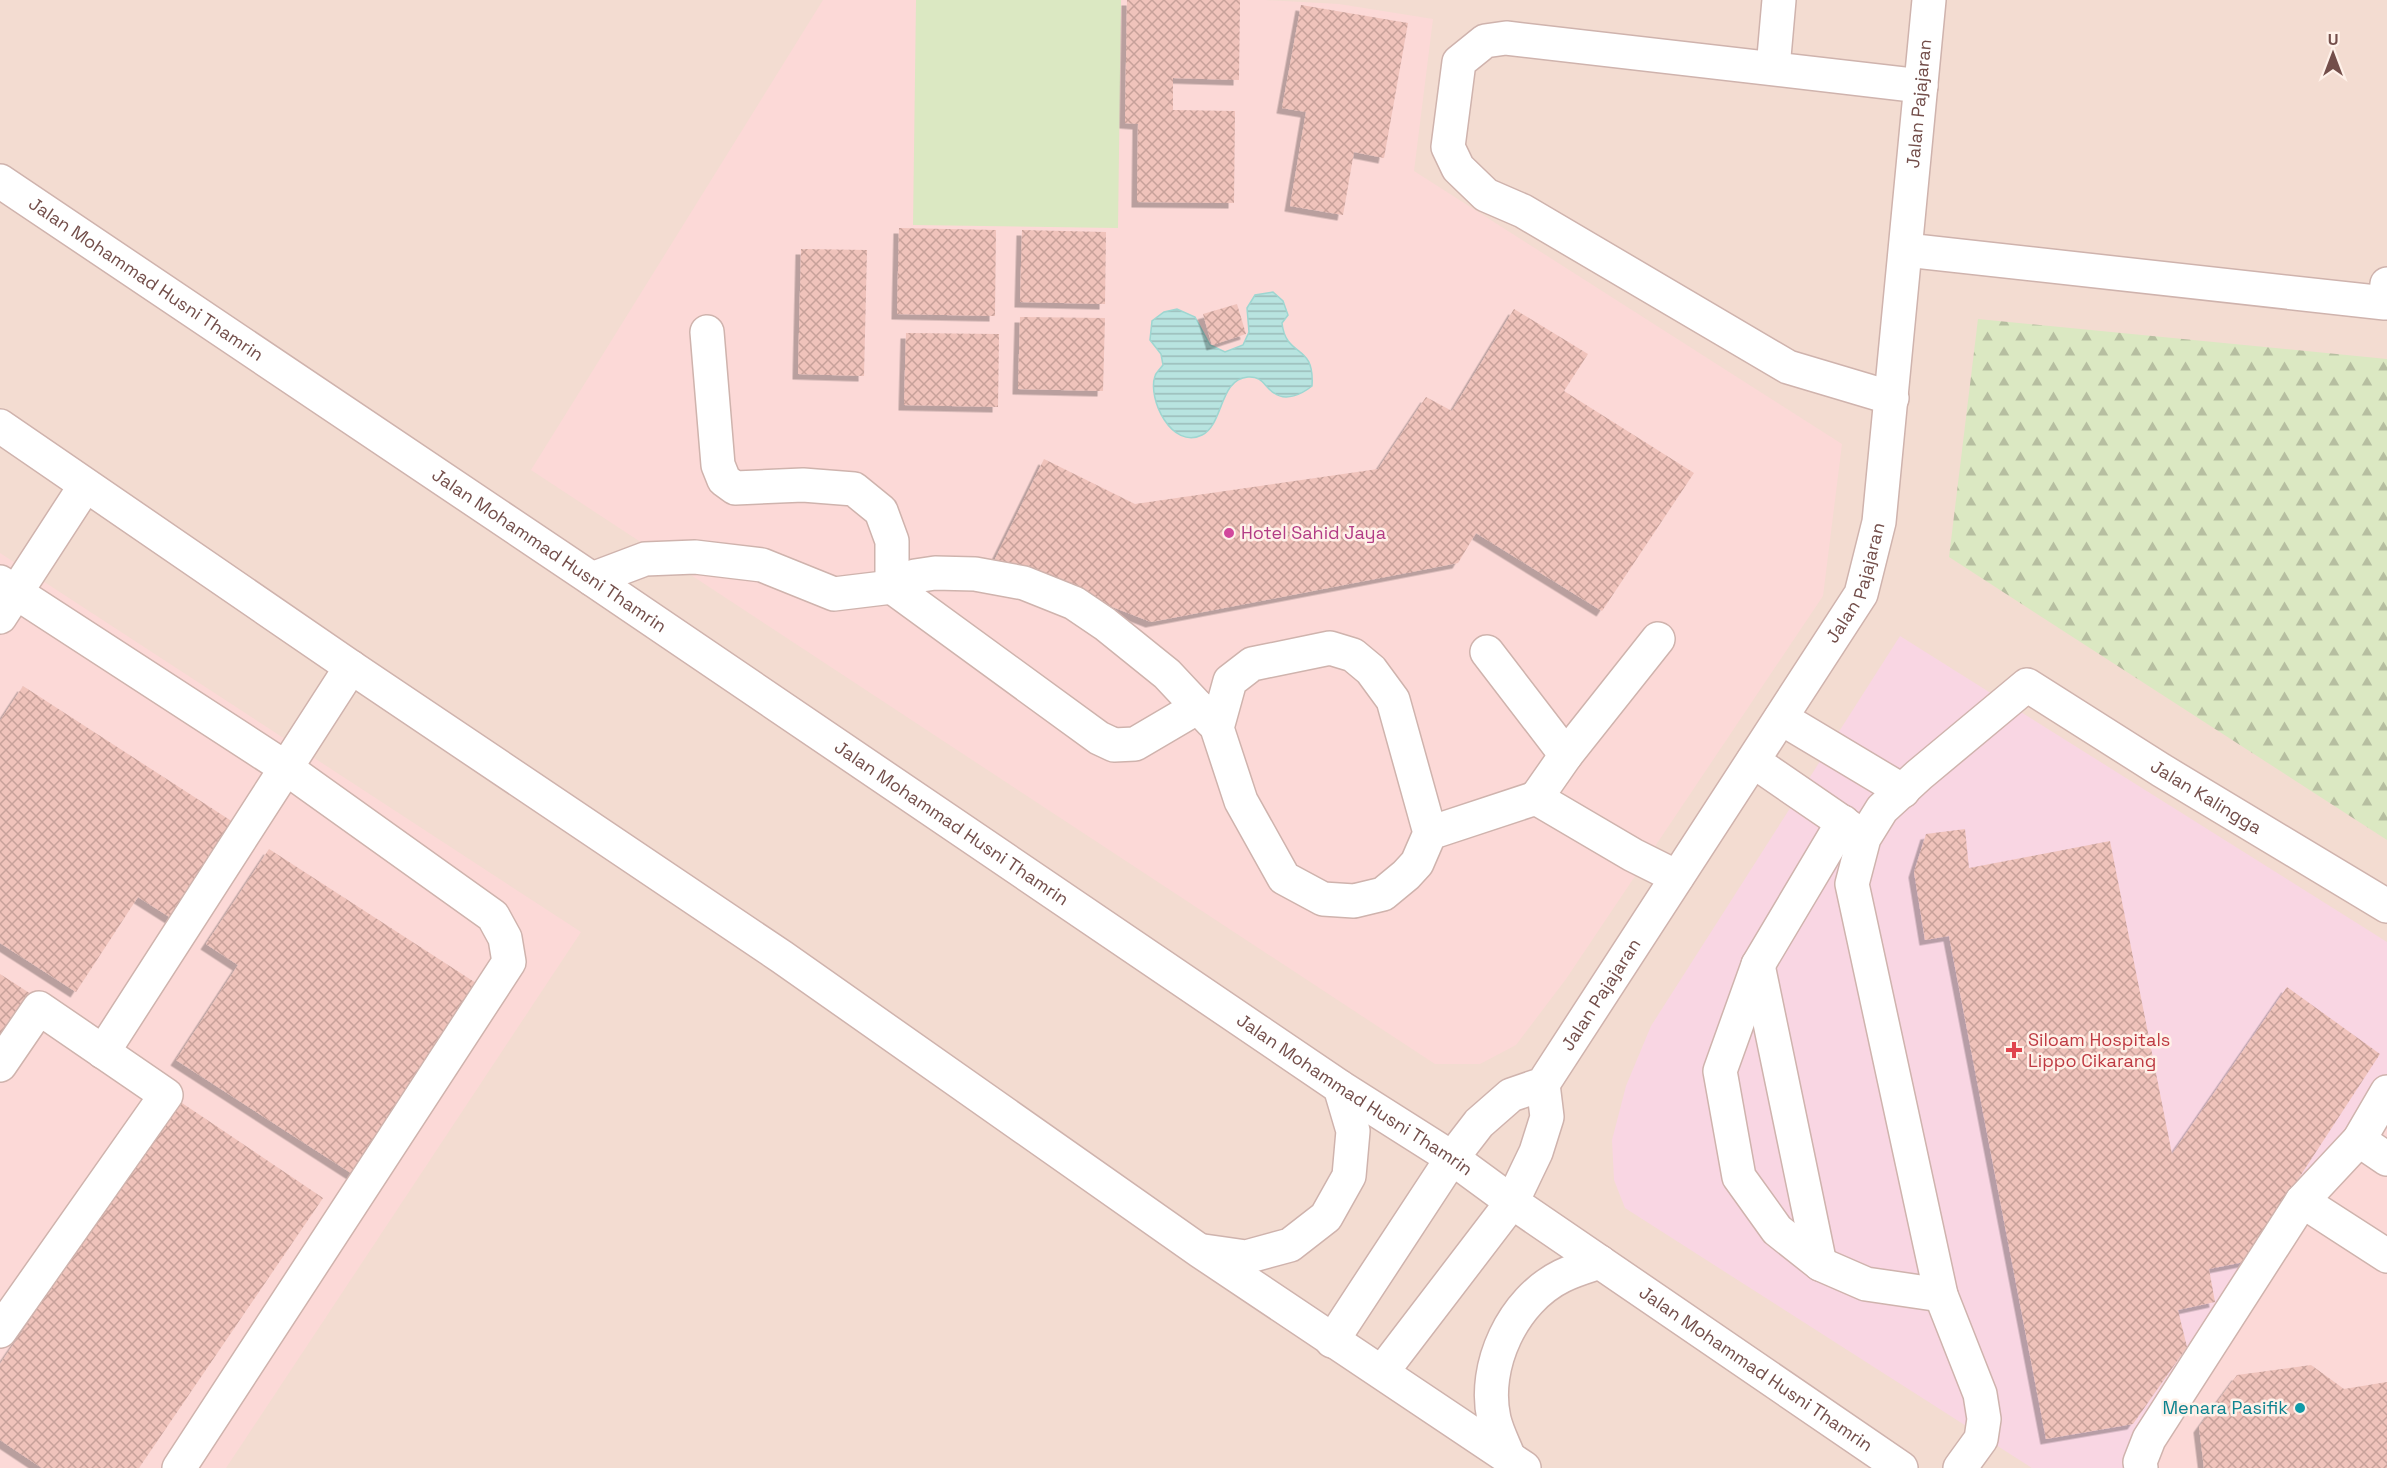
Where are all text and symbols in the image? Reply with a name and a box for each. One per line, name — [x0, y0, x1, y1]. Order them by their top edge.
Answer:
north arrow — [2303, 24, 2363, 84]
text: U — [2328, 29, 2338, 50]
street label: Jalan Pajajaran — [1901, 38, 1936, 169]
street label: Jalan Mohammad Husni Thamrin — [24, 192, 268, 366]
street label: Jalan Mohammad Husni Thamrin — [428, 463, 671, 637]
street label: Jalan Pajajaran — [1820, 520, 1889, 647]
place label: Hotel Sahid Jaya — [1241, 521, 1386, 544]
marker: Hotel Sahid Jaya — [1222, 526, 1236, 540]
street label: Jalan Mohammad Husni Thamrin — [830, 735, 1073, 910]
street label: Jalan Kalingga — [2146, 754, 2266, 839]
street label: Jalan Pajajaran — [1556, 934, 1646, 1055]
street label: Jalan Mohammad Husni Thamrin — [1232, 1008, 1478, 1180]
place label: Siloam Hospitals Lippo Cikarang — [2028, 1028, 2170, 1072]
marker: Siloam Hospitals Lippo Cikarang — [2005, 1041, 2023, 1059]
street label: Jalan Mohammad Husni Thamrin — [1635, 1280, 1877, 1456]
place label: Menara Pasifik — [2163, 1396, 2288, 1419]
marker: Menara Pasifik — [2293, 1401, 2307, 1415]

